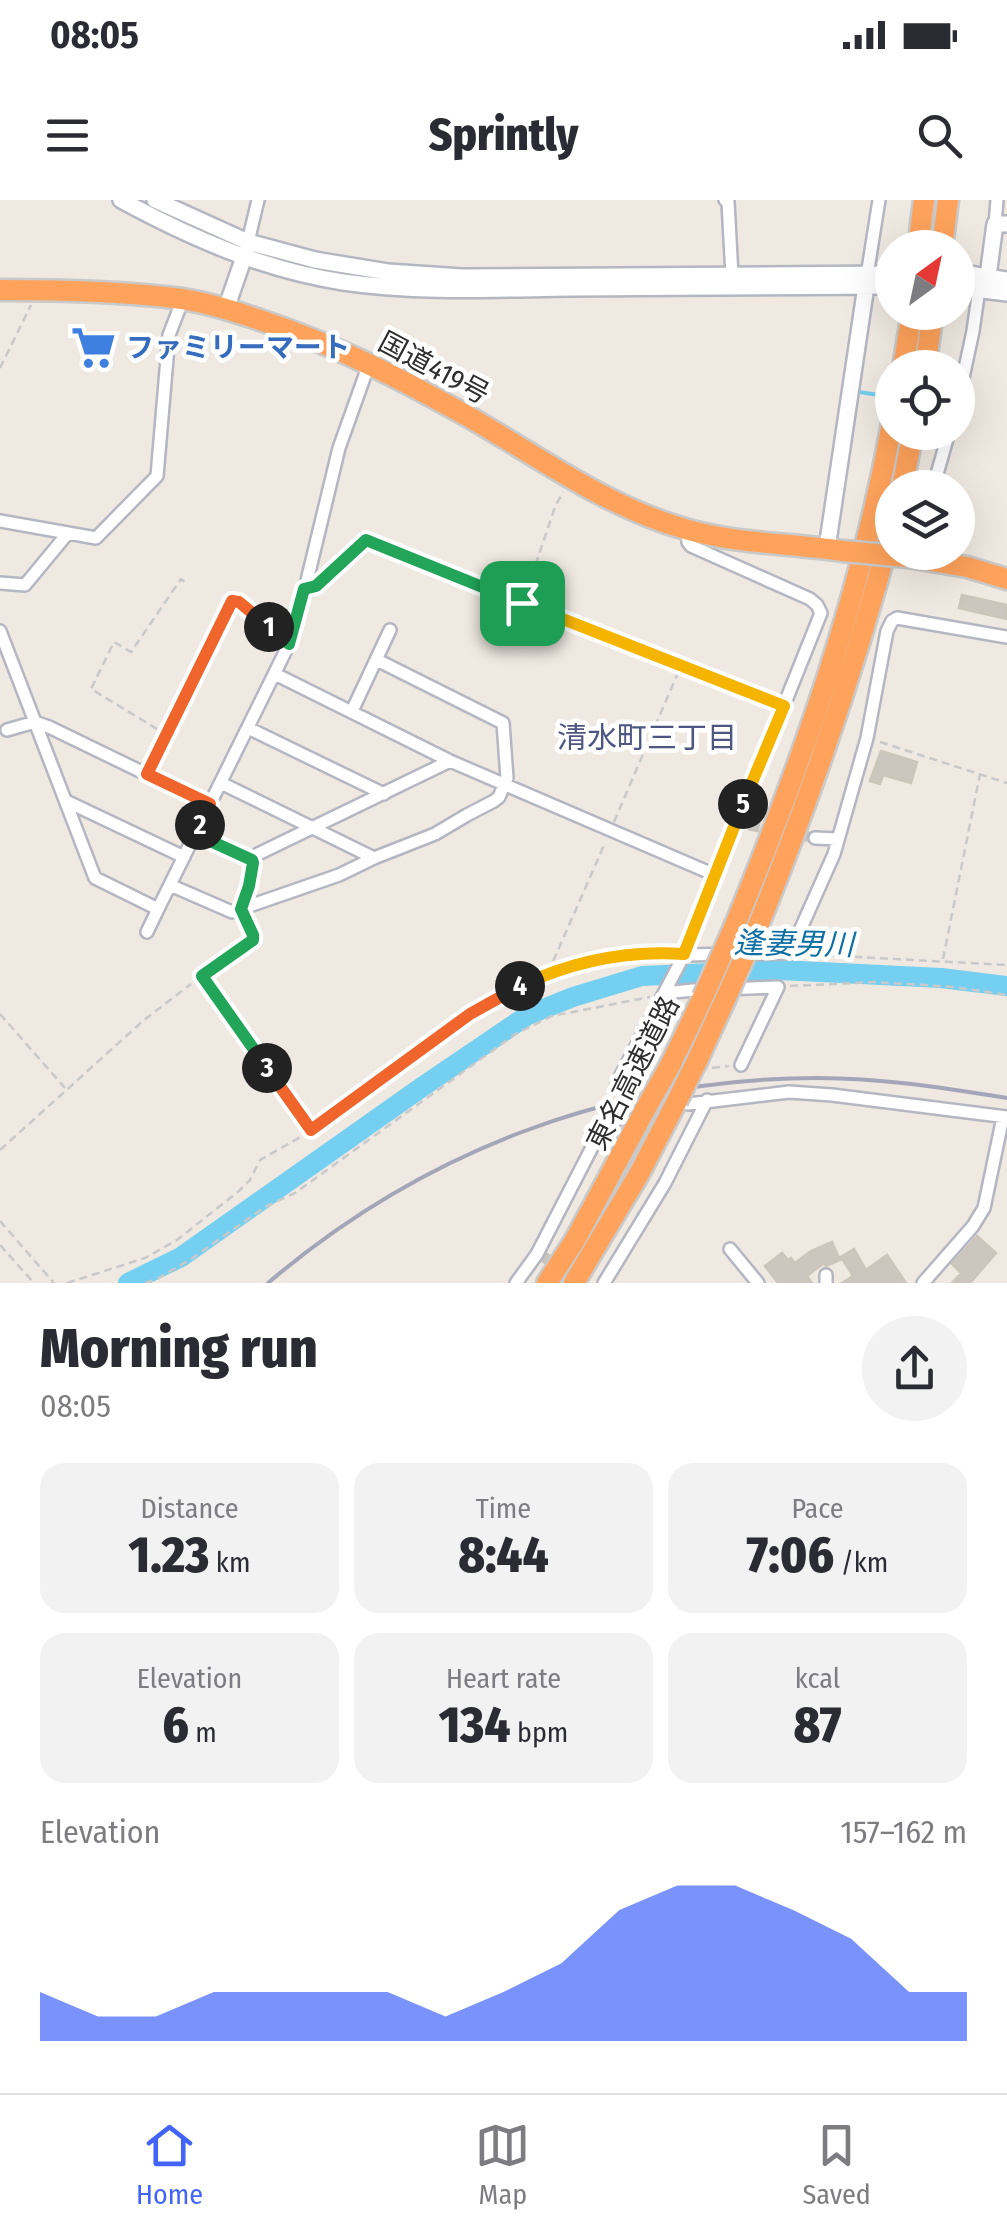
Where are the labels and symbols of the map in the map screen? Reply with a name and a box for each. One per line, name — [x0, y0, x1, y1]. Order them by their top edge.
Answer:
north arrow — [875, 230, 975, 330]
supermarket icon: ファミリーマート — [69, 323, 117, 371]
street label: 国道419号 — [373, 325, 495, 411]
place label: ファミリーマート — [126, 331, 350, 364]
pin — [480, 561, 565, 646]
pin: 1 — [244, 602, 294, 652]
district label: 清水町三丁目 — [557, 720, 737, 756]
pin: 5 — [718, 779, 768, 829]
pin: 2 — [175, 800, 225, 850]
water label: 逢妻男川 — [734, 925, 857, 963]
pin: 4 — [495, 961, 545, 1011]
street label: 東名高速道路 — [580, 991, 686, 1155]
pin: 3 — [242, 1043, 292, 1093]

